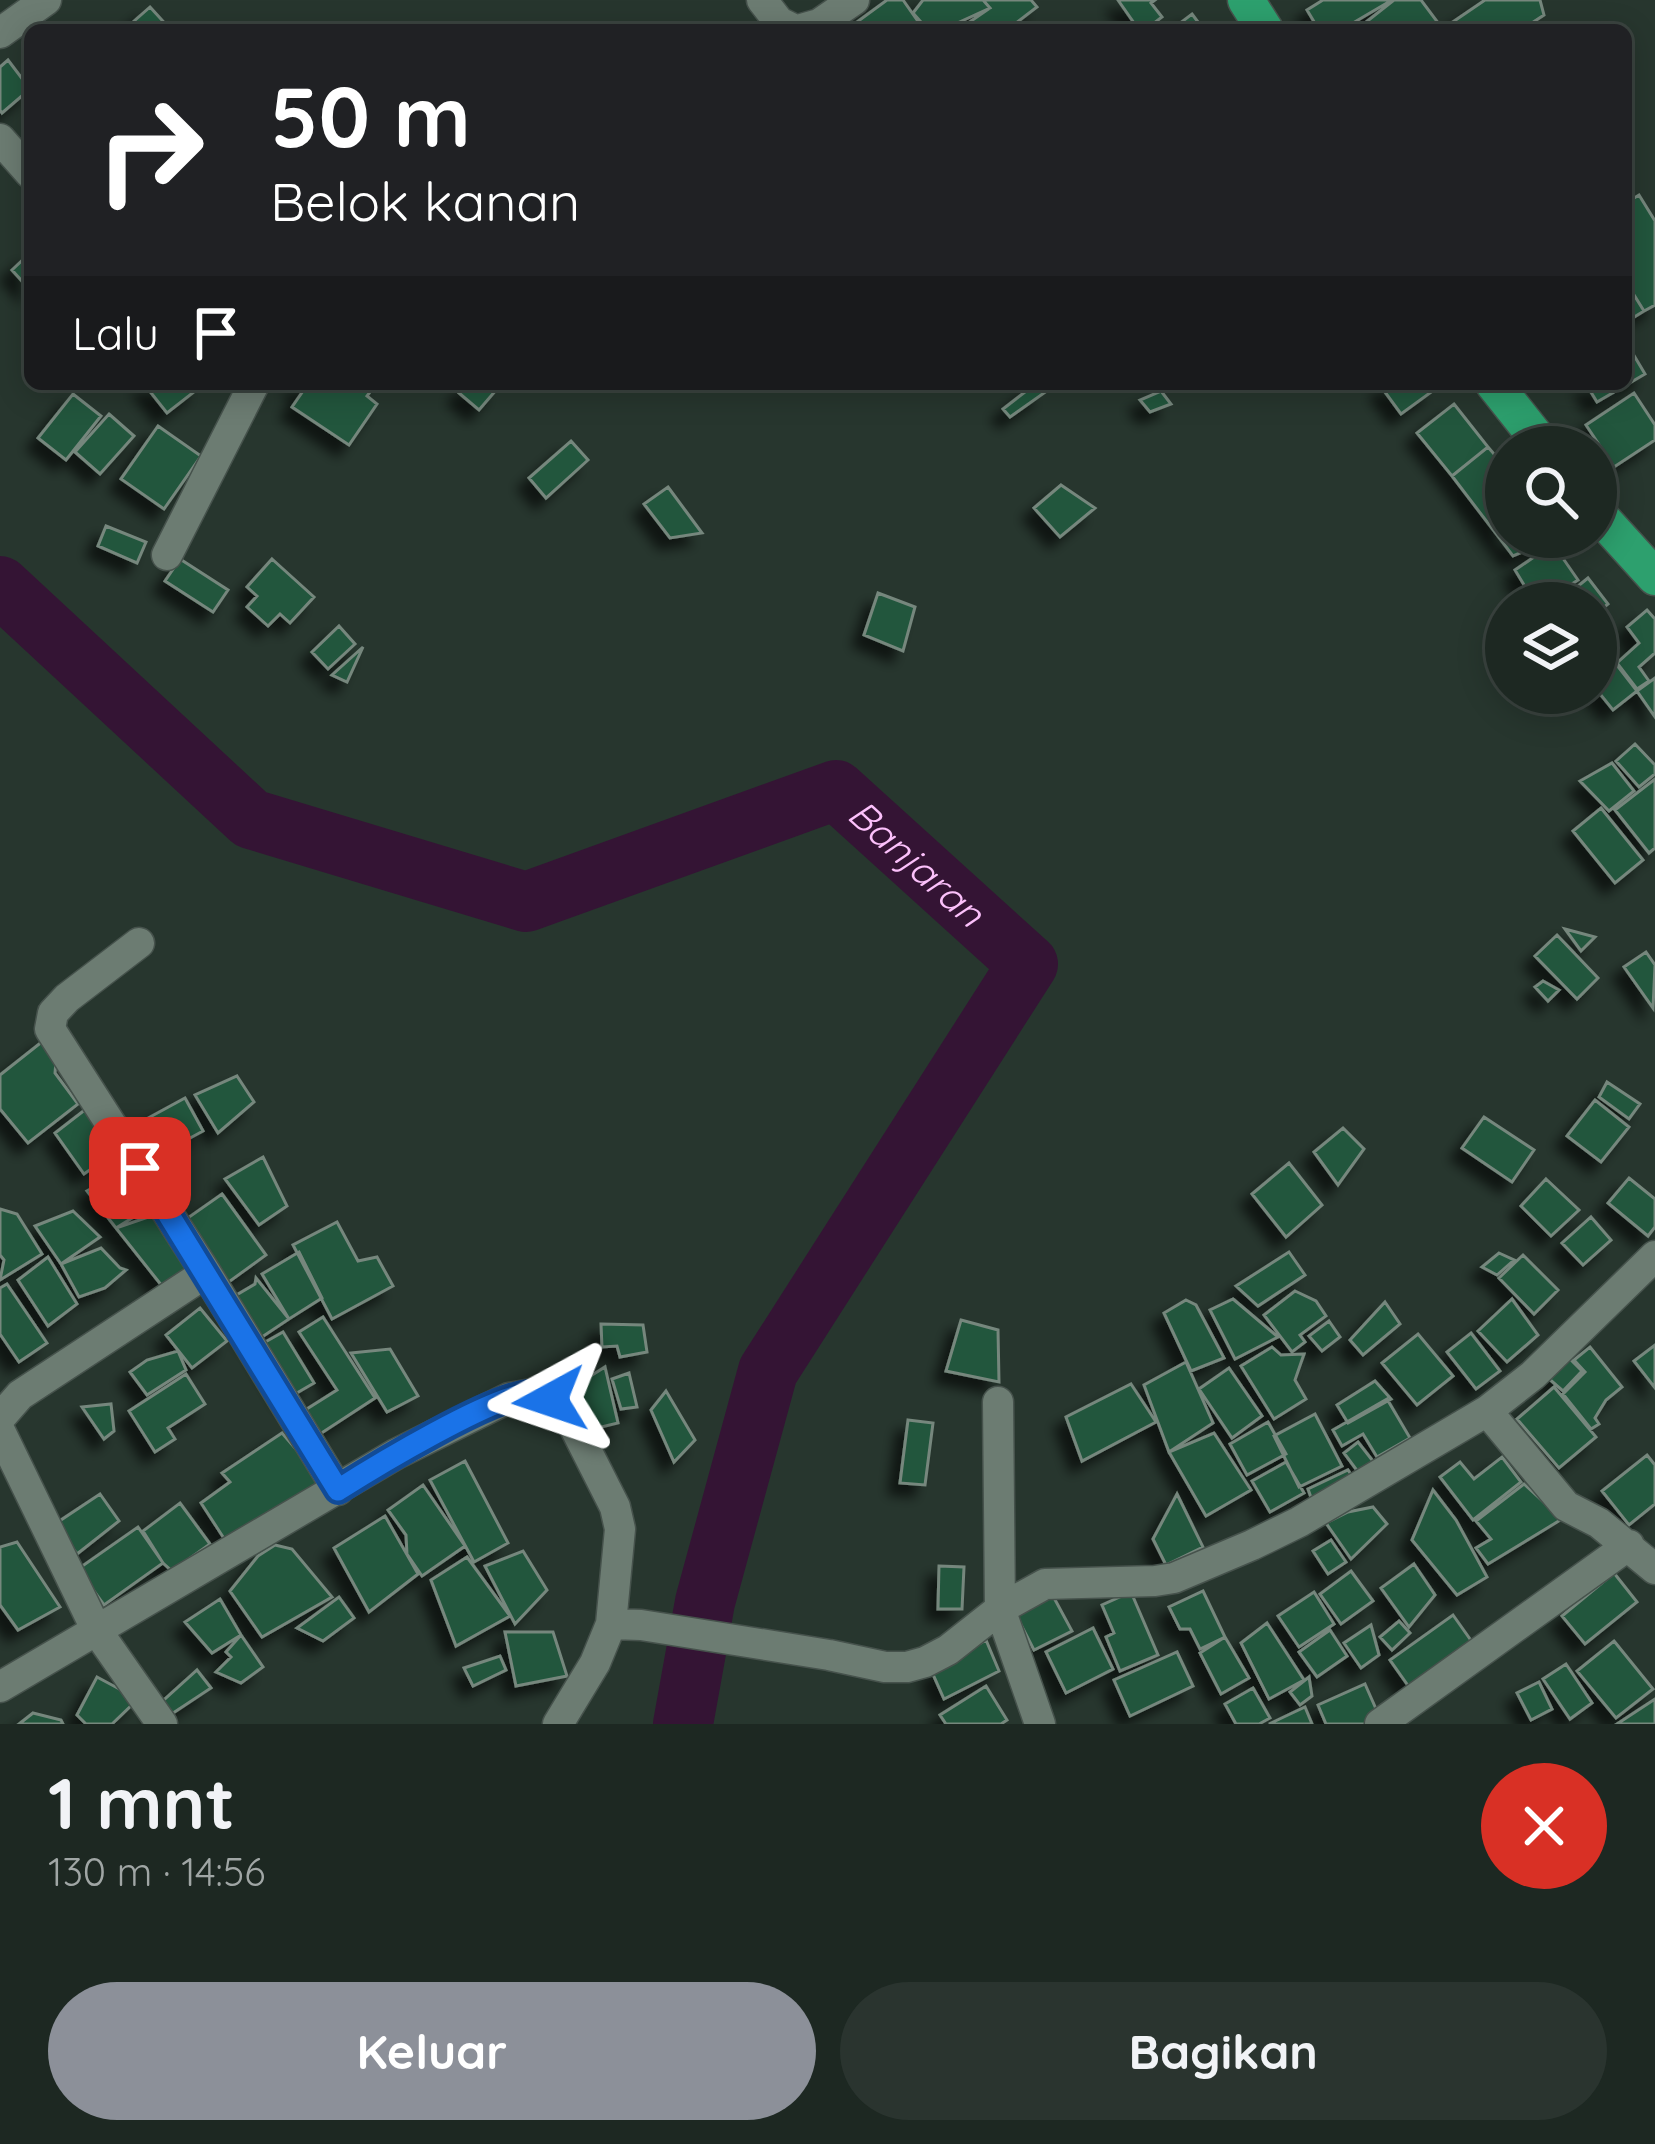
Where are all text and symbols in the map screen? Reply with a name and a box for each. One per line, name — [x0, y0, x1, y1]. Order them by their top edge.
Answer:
text: 50 m — [270, 63, 471, 168]
icon: right — [72, 72, 228, 228]
text: Belok kanan — [270, 167, 580, 235]
icon: arrive — [183, 300, 249, 366]
text: Lalu — [72, 305, 159, 361]
map controls — [1485, 426, 1617, 714]
button: search — [1485, 426, 1617, 558]
button: layers — [1485, 582, 1617, 714]
water label: Banjaran — [839, 789, 996, 938]
pin — [89, 1117, 191, 1219]
icon: arrive — [107, 1135, 173, 1201]
position arrow — [487, 1337, 613, 1463]
text: 1 mnt — [48, 1757, 235, 1847]
button: close — [1481, 1763, 1607, 1889]
text: 130 m · 14:56 — [48, 1847, 265, 1896]
button: Keluar — [48, 1982, 816, 2120]
button: Bagikan — [840, 1982, 1607, 2120]

